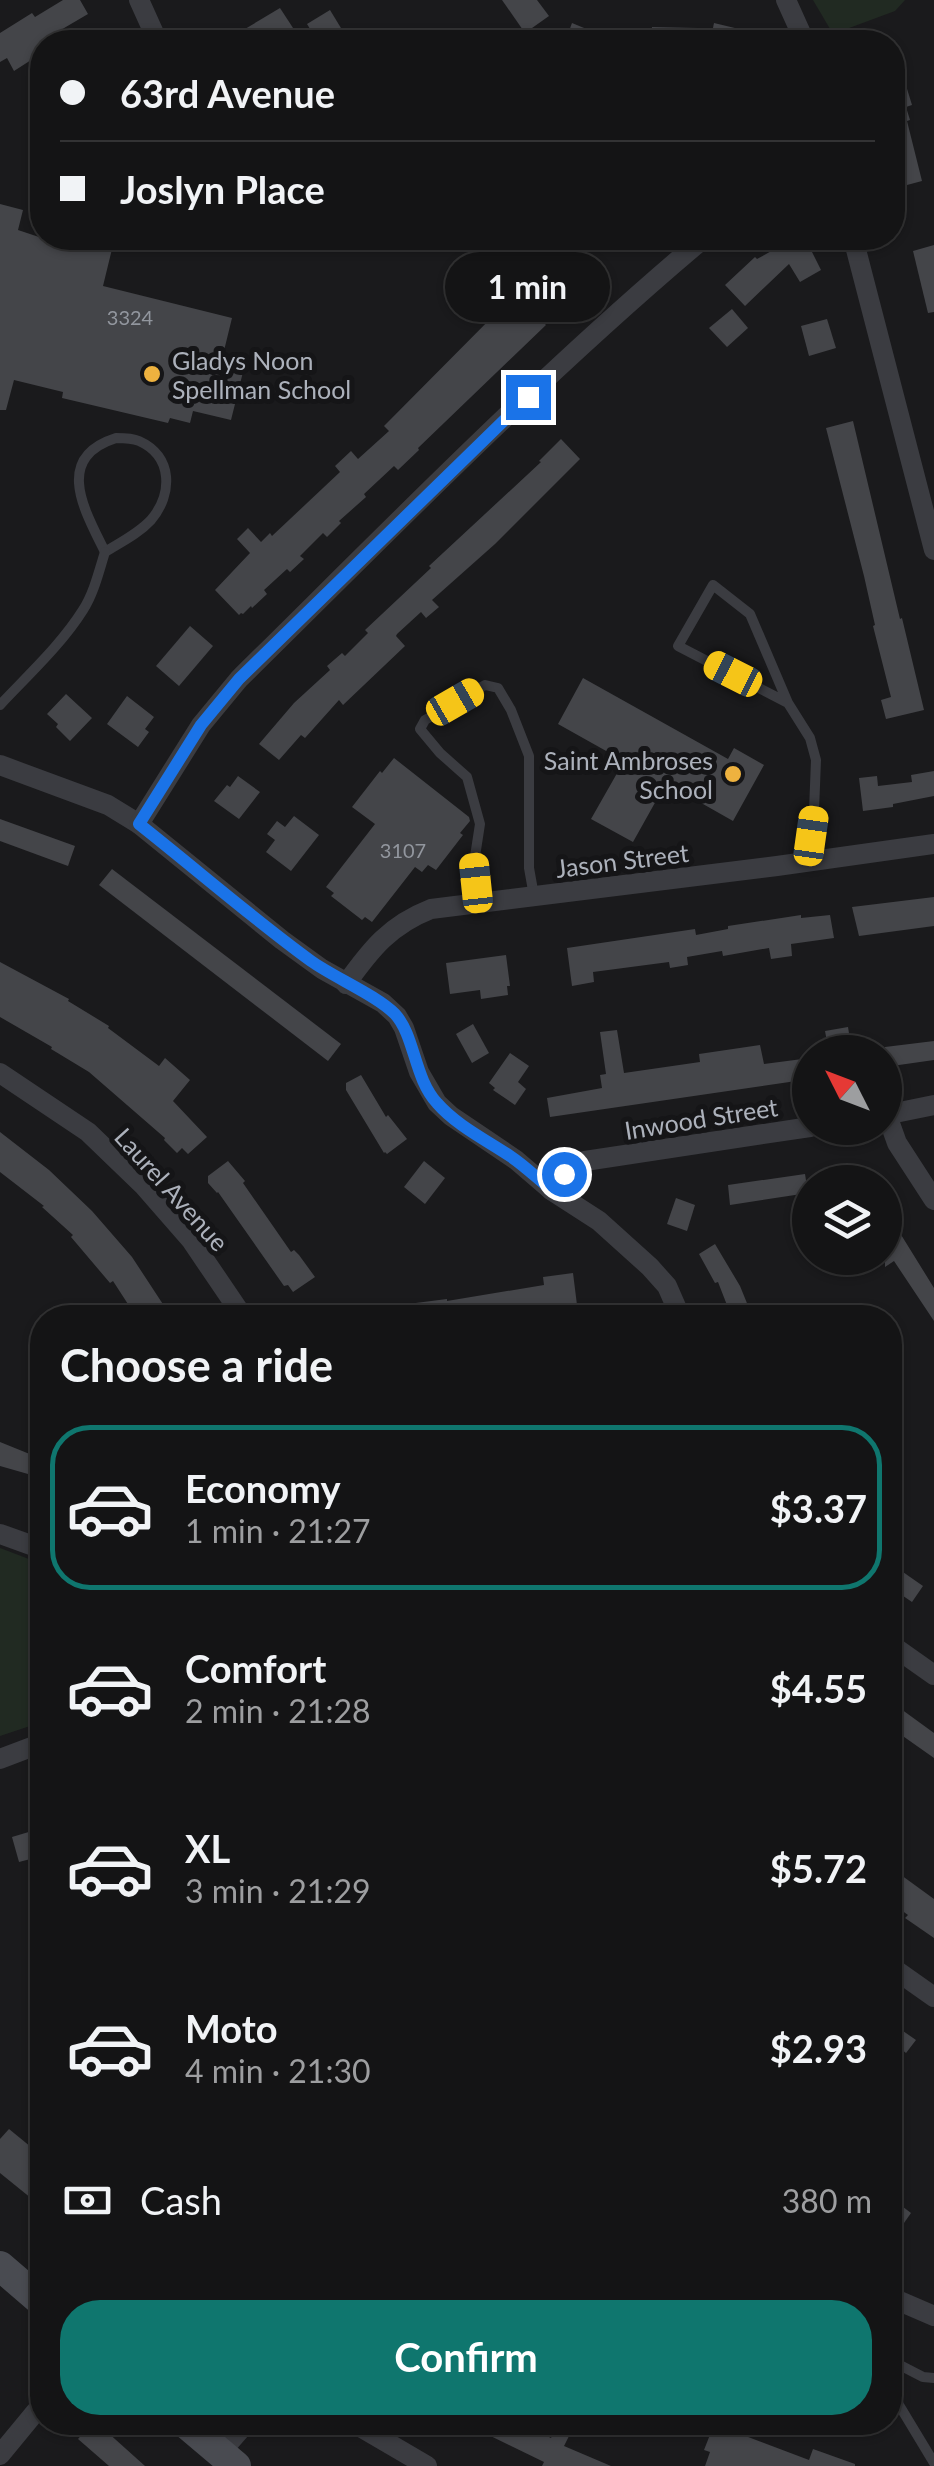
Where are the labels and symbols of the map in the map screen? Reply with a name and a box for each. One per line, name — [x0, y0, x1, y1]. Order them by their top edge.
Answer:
callout: 1 min — [446, 252, 610, 322]
house number: 3324 — [107, 305, 154, 329]
place label: Gladys Noon Spellman School — [172, 345, 351, 404]
marker: Gladys Noon Spellman School — [141, 363, 163, 385]
route end — [506, 375, 551, 420]
car — [699, 647, 767, 701]
car — [422, 674, 488, 730]
place label: Saint Ambroses School — [544, 745, 713, 804]
marker: Saint Ambroses School — [722, 763, 744, 785]
car — [792, 804, 830, 868]
street label: Jason Street — [554, 837, 690, 883]
house number: 3107 — [380, 838, 426, 862]
car — [458, 852, 494, 914]
north arrow — [792, 1035, 902, 1145]
street label: Inwood Street — [622, 1091, 780, 1145]
street label: Laurel Avenue — [109, 1121, 235, 1257]
route start — [542, 1152, 587, 1197]

